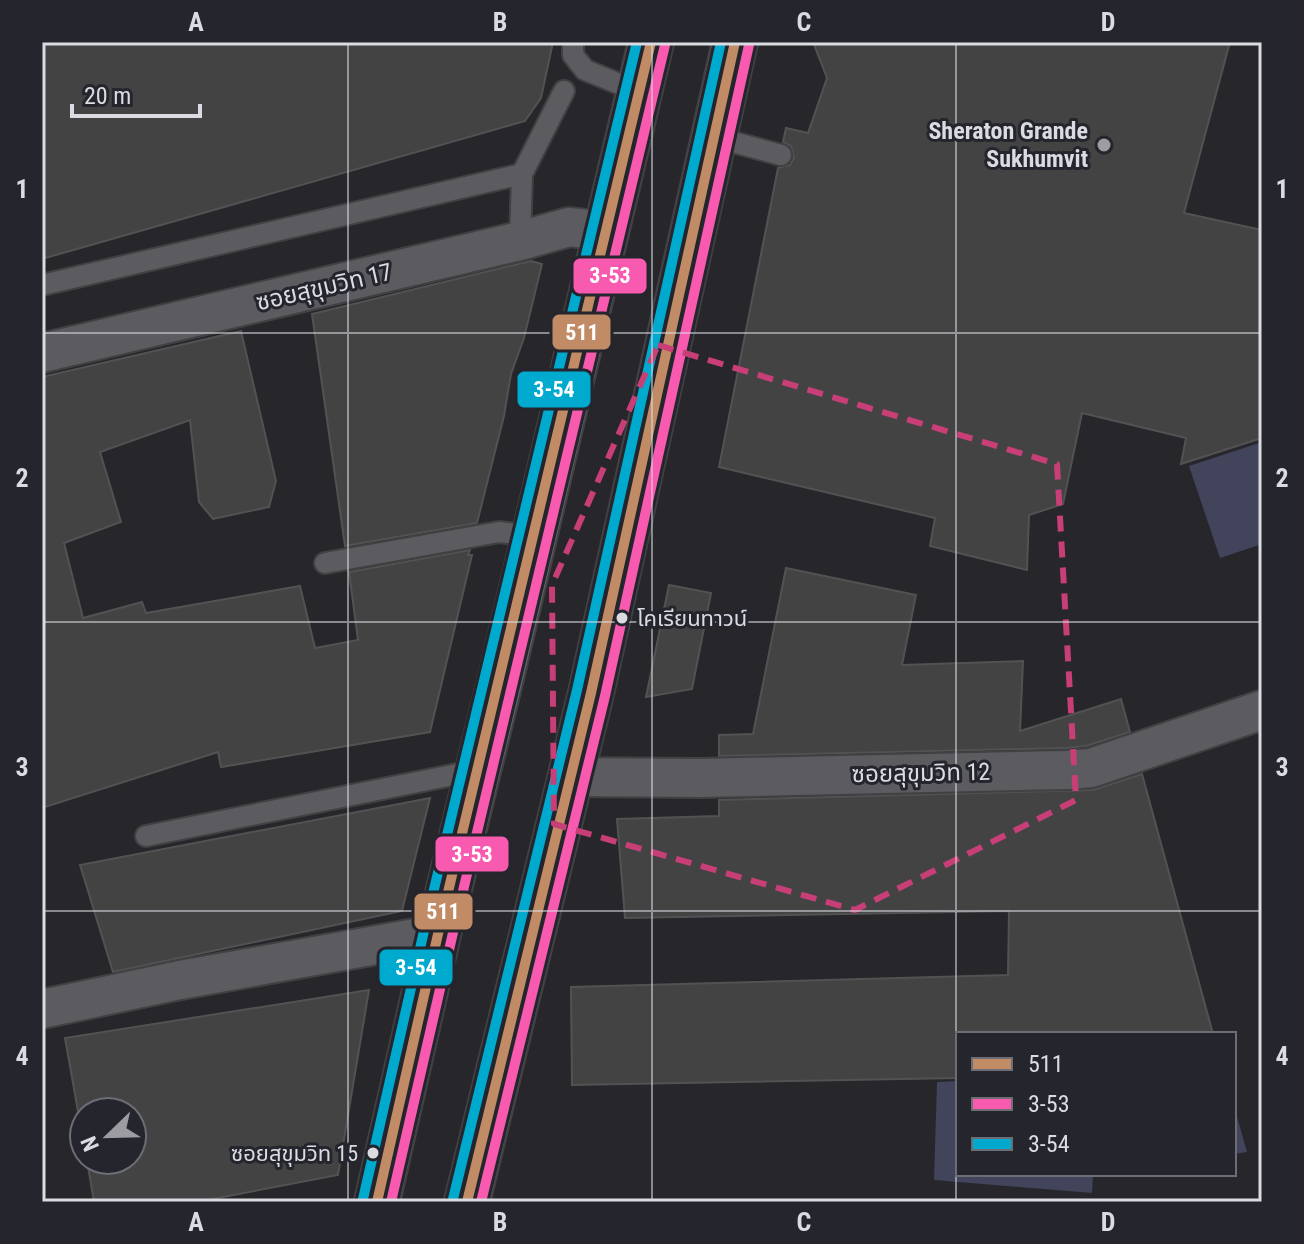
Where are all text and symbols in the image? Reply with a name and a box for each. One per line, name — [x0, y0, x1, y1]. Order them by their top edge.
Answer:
text: A — [188, 7, 204, 37]
text: B — [493, 7, 507, 37]
text: C — [797, 7, 812, 37]
text: D — [1101, 7, 1115, 37]
scale bar — [72, 68, 200, 118]
text: 20 m — [84, 82, 131, 110]
place label: Sheraton Grande Sukhumvit — [928, 117, 1088, 173]
marker: Sheraton Grande Sukhumvit — [1095, 136, 1113, 154]
text: 1 — [15, 174, 29, 204]
text: 1 — [1275, 174, 1289, 204]
line badge: 3-53 — [572, 257, 648, 295]
street label: ซอยสุขุมวิท 17 — [253, 258, 395, 317]
text: 3-53 — [589, 263, 631, 288]
line badge: 511 — [551, 313, 612, 351]
text: 511 — [565, 320, 599, 345]
line badge: 3-54 — [516, 370, 592, 409]
text: 3-54 — [533, 377, 575, 402]
text: 2 — [15, 463, 29, 493]
text: 2 — [1275, 463, 1289, 493]
place label: โคเรียนทาวน์ — [637, 606, 747, 631]
marker: โคเรียนทาวน์ — [614, 610, 630, 626]
text: 3 — [15, 752, 29, 782]
text: 3 — [1275, 752, 1289, 782]
street label: ซอยสุขุมวิท 12 — [851, 758, 991, 789]
line badge: 3-53 — [434, 835, 510, 873]
text: 3-53 — [451, 842, 493, 867]
line badge: 511 — [413, 892, 474, 931]
text: 511 — [426, 899, 460, 924]
line badge: 3-54 — [378, 948, 454, 987]
text: 3-54 — [395, 955, 437, 980]
legend — [956, 1032, 1236, 1176]
text: 4 — [15, 1041, 29, 1071]
text: 4 — [1275, 1041, 1289, 1071]
text: 511 — [1028, 1050, 1064, 1078]
text: 3-53 — [1028, 1090, 1070, 1118]
north arrow — [68, 1096, 148, 1176]
text: 3-54 — [1028, 1130, 1070, 1158]
text: N — [76, 1133, 104, 1155]
place label: ซอยสุขุมวิท 15 — [231, 1141, 358, 1167]
marker: ซอยสุขุมวิท 15 — [365, 1145, 381, 1161]
text: A — [188, 1207, 204, 1237]
text: B — [493, 1207, 507, 1237]
text: C — [797, 1207, 812, 1237]
text: D — [1101, 1207, 1115, 1237]

